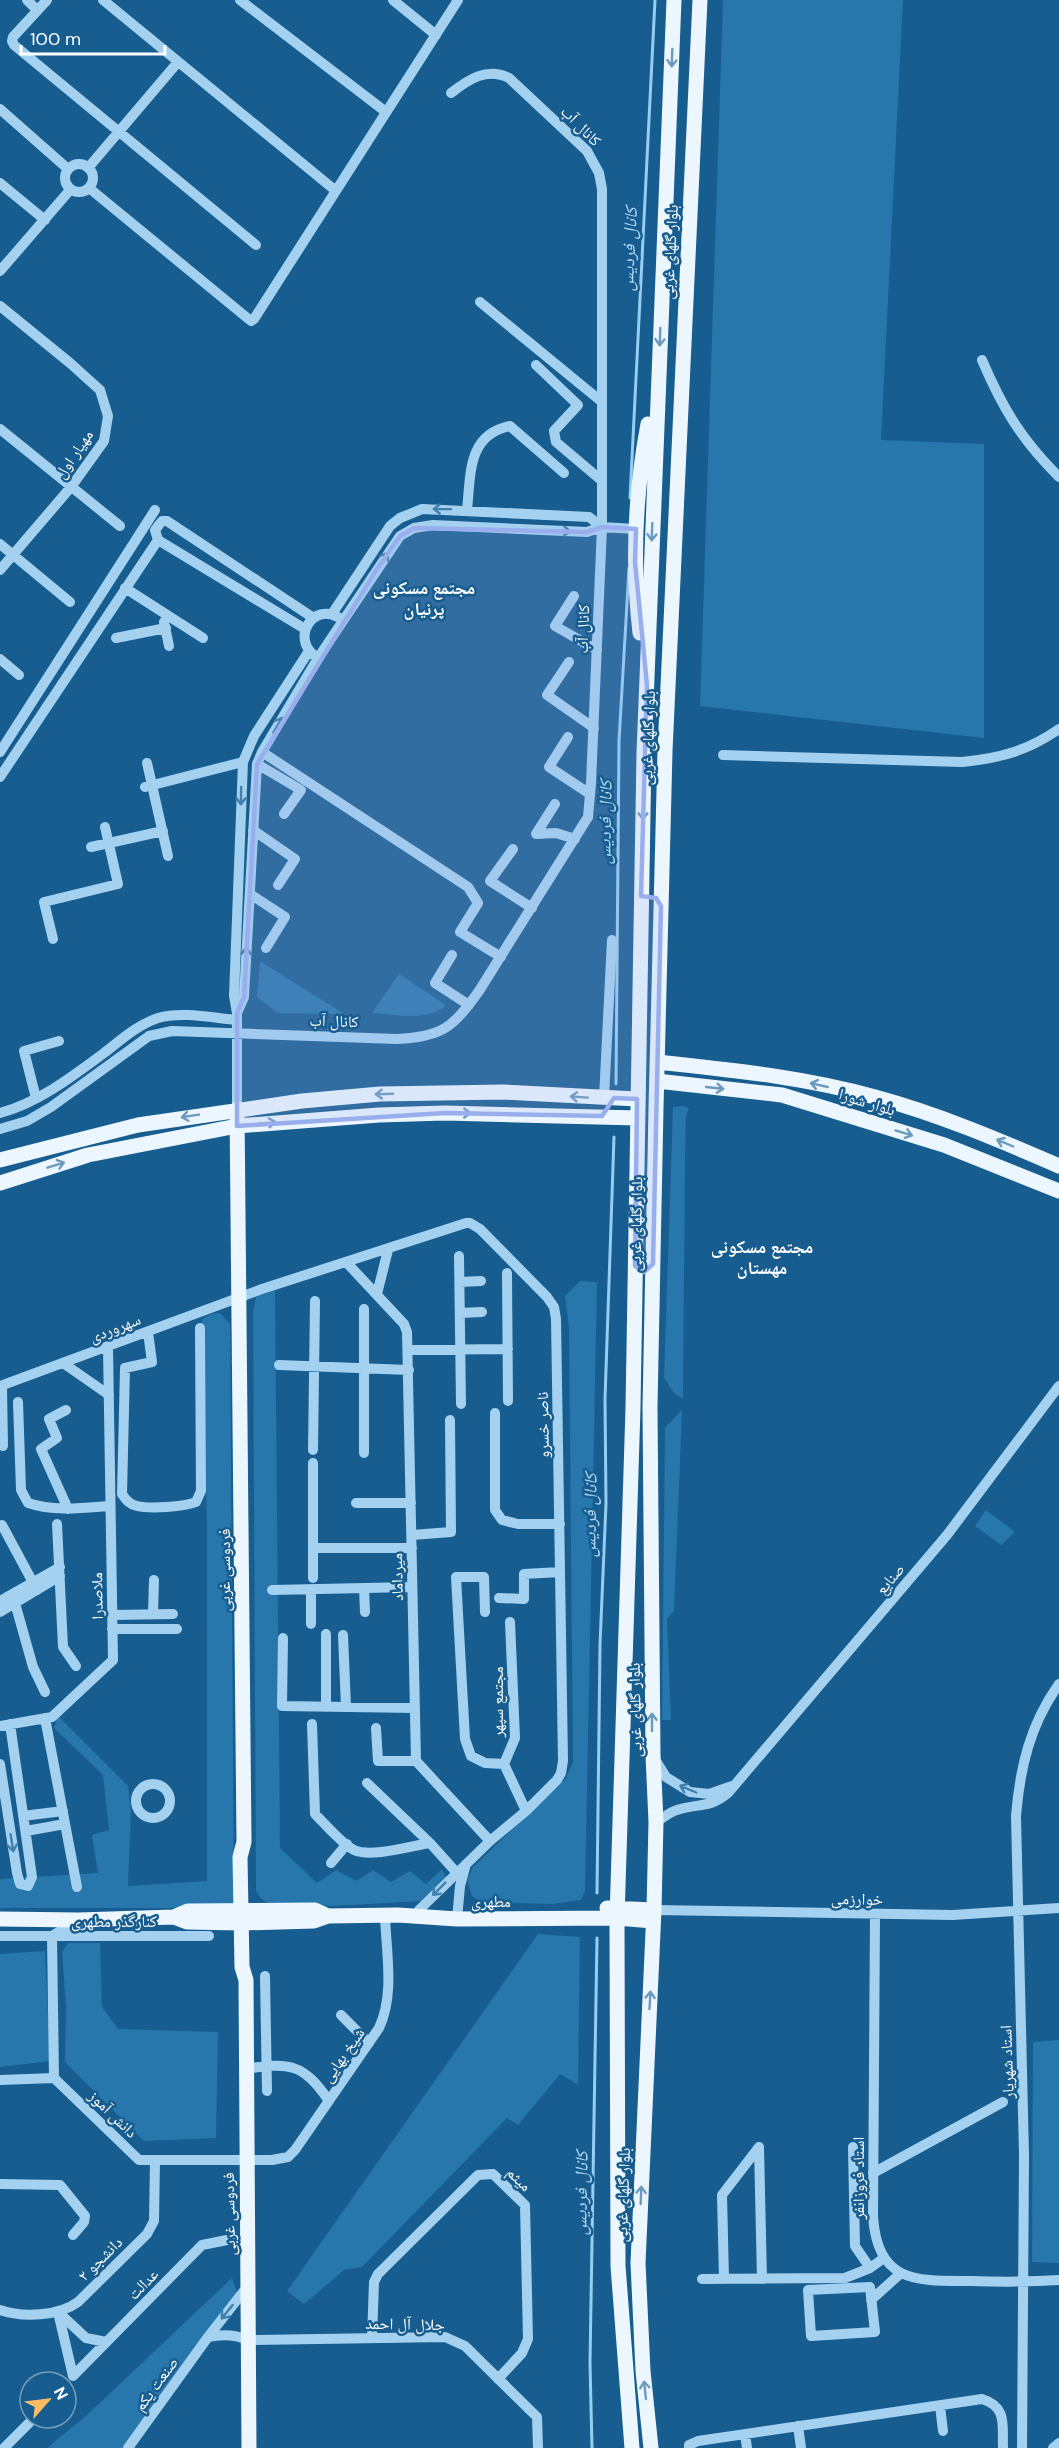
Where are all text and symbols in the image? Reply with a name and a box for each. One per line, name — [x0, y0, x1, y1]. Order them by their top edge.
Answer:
scale bar — [21, 18, 165, 56]
text: 100 m — [30, 27, 81, 51]
one-way arrow — [666, 48, 677, 68]
street label: کانال آب — [556, 101, 606, 151]
water label: کانال فردیس — [615, 203, 643, 292]
street label: بلوار گلهای غربی — [657, 204, 683, 300]
one-way arrow — [654, 327, 665, 347]
street label: مهیار اول — [50, 426, 98, 482]
one-way arrow — [433, 503, 453, 515]
one-way arrow — [647, 522, 658, 542]
one-way arrow — [552, 526, 572, 537]
one-way arrow — [377, 553, 389, 569]
district label: مجتمع مسکونی پرنیان — [373, 576, 475, 621]
street label: کانال آب — [572, 604, 594, 654]
street label: بلوار گلهای غربی — [636, 690, 660, 786]
one-way arrow — [272, 717, 284, 734]
water label: کانال فردیس — [592, 776, 618, 864]
one-way arrow — [235, 785, 247, 805]
one-way arrow — [637, 800, 649, 820]
one-way arrow — [241, 947, 252, 967]
street label: کانال آب — [309, 1010, 359, 1032]
one-way arrow — [810, 1078, 829, 1090]
one-way arrow — [705, 1082, 724, 1093]
street label: بلوار شورا — [836, 1083, 898, 1121]
one-way arrow — [374, 1089, 394, 1100]
one-way arrow — [569, 1091, 589, 1102]
one-way arrow — [451, 1107, 471, 1119]
one-way arrow — [181, 1111, 201, 1122]
one-way arrow — [257, 1117, 277, 1128]
one-way arrow — [894, 1128, 913, 1139]
one-way arrow — [996, 1137, 1015, 1148]
one-way arrow — [46, 1159, 65, 1170]
street label: بلوار گلهای غربی — [625, 1176, 647, 1272]
district label: مجتمع مسکونی مهستان — [711, 1235, 813, 1280]
street label: سهروردی — [86, 1309, 144, 1347]
street label: ناصر خسرو — [532, 1392, 554, 1458]
water label: کانال فردیس — [577, 1469, 603, 1557]
street label: فردوسی غربی — [214, 1528, 235, 1612]
street label: میرداماد — [386, 1553, 408, 1601]
street label: صنایع — [871, 1559, 909, 1599]
street label: ملاصدرا — [86, 1572, 108, 1620]
street label: بلوار گلهای غربی — [624, 1662, 646, 1758]
street label: مجتمع سپهر — [487, 1666, 508, 1739]
one-way arrow — [647, 1712, 658, 1732]
one-way arrow — [679, 1783, 697, 1794]
one-way arrow — [7, 1832, 18, 1852]
one-way arrow — [432, 1882, 447, 1897]
street label: خوارزمی — [831, 1888, 883, 1910]
street label: مطهری — [471, 1891, 511, 1912]
street label: کنارگذر مطهری — [71, 1911, 157, 1932]
one-way arrow — [644, 1991, 655, 2011]
street label: شیخ بهایی — [317, 2023, 369, 2087]
street label: استاد شهریار — [995, 2025, 1019, 2100]
street label: دانش آموز — [83, 2085, 142, 2142]
street label: استاد فروزانفر — [848, 2137, 869, 2220]
water label: کانال فردیس — [568, 2147, 594, 2235]
street label: بلوار گلهای غربی — [611, 2147, 635, 2243]
street label: میثم — [502, 2162, 536, 2196]
street label: فردوسی غربی — [218, 2172, 240, 2256]
one-way arrow — [635, 2186, 646, 2206]
street label: دانشجو ۲ — [73, 2232, 127, 2286]
street label: عدالت — [123, 2264, 163, 2304]
one-way arrow — [221, 2304, 234, 2320]
street label: جلال آل احمد — [365, 2313, 445, 2335]
street label: صنعت یکم — [129, 2353, 183, 2415]
north arrow — [18, 2370, 78, 2430]
one-way arrow — [639, 2380, 650, 2400]
text: N — [49, 2383, 73, 2403]

